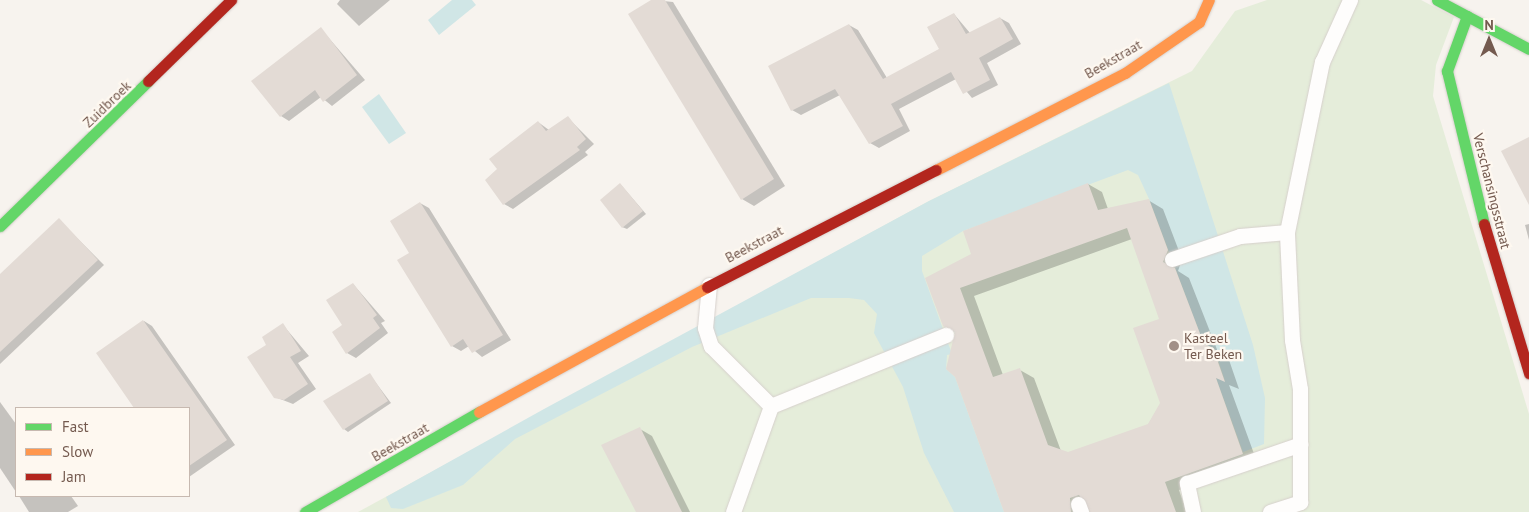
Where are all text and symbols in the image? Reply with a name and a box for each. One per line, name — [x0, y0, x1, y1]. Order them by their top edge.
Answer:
north arrow — [1464, 15, 1514, 65]
text: N — [1484, 16, 1494, 34]
street label: Beekstraat — [1082, 36, 1144, 82]
street label: Zuidbroek — [80, 77, 134, 131]
street label: Verschansingsstraat — [1470, 132, 1514, 250]
street label: Beekstraat — [722, 222, 786, 266]
place label: Kasteel Ter Beken — [1184, 330, 1242, 362]
marker: Kasteel Ter Beken — [1168, 340, 1180, 352]
legend — [15, 407, 190, 497]
text: Fast — [62, 417, 89, 436]
street label: Beekstraat — [369, 419, 431, 465]
text: Slow — [62, 442, 93, 461]
text: Jam — [62, 467, 86, 486]

